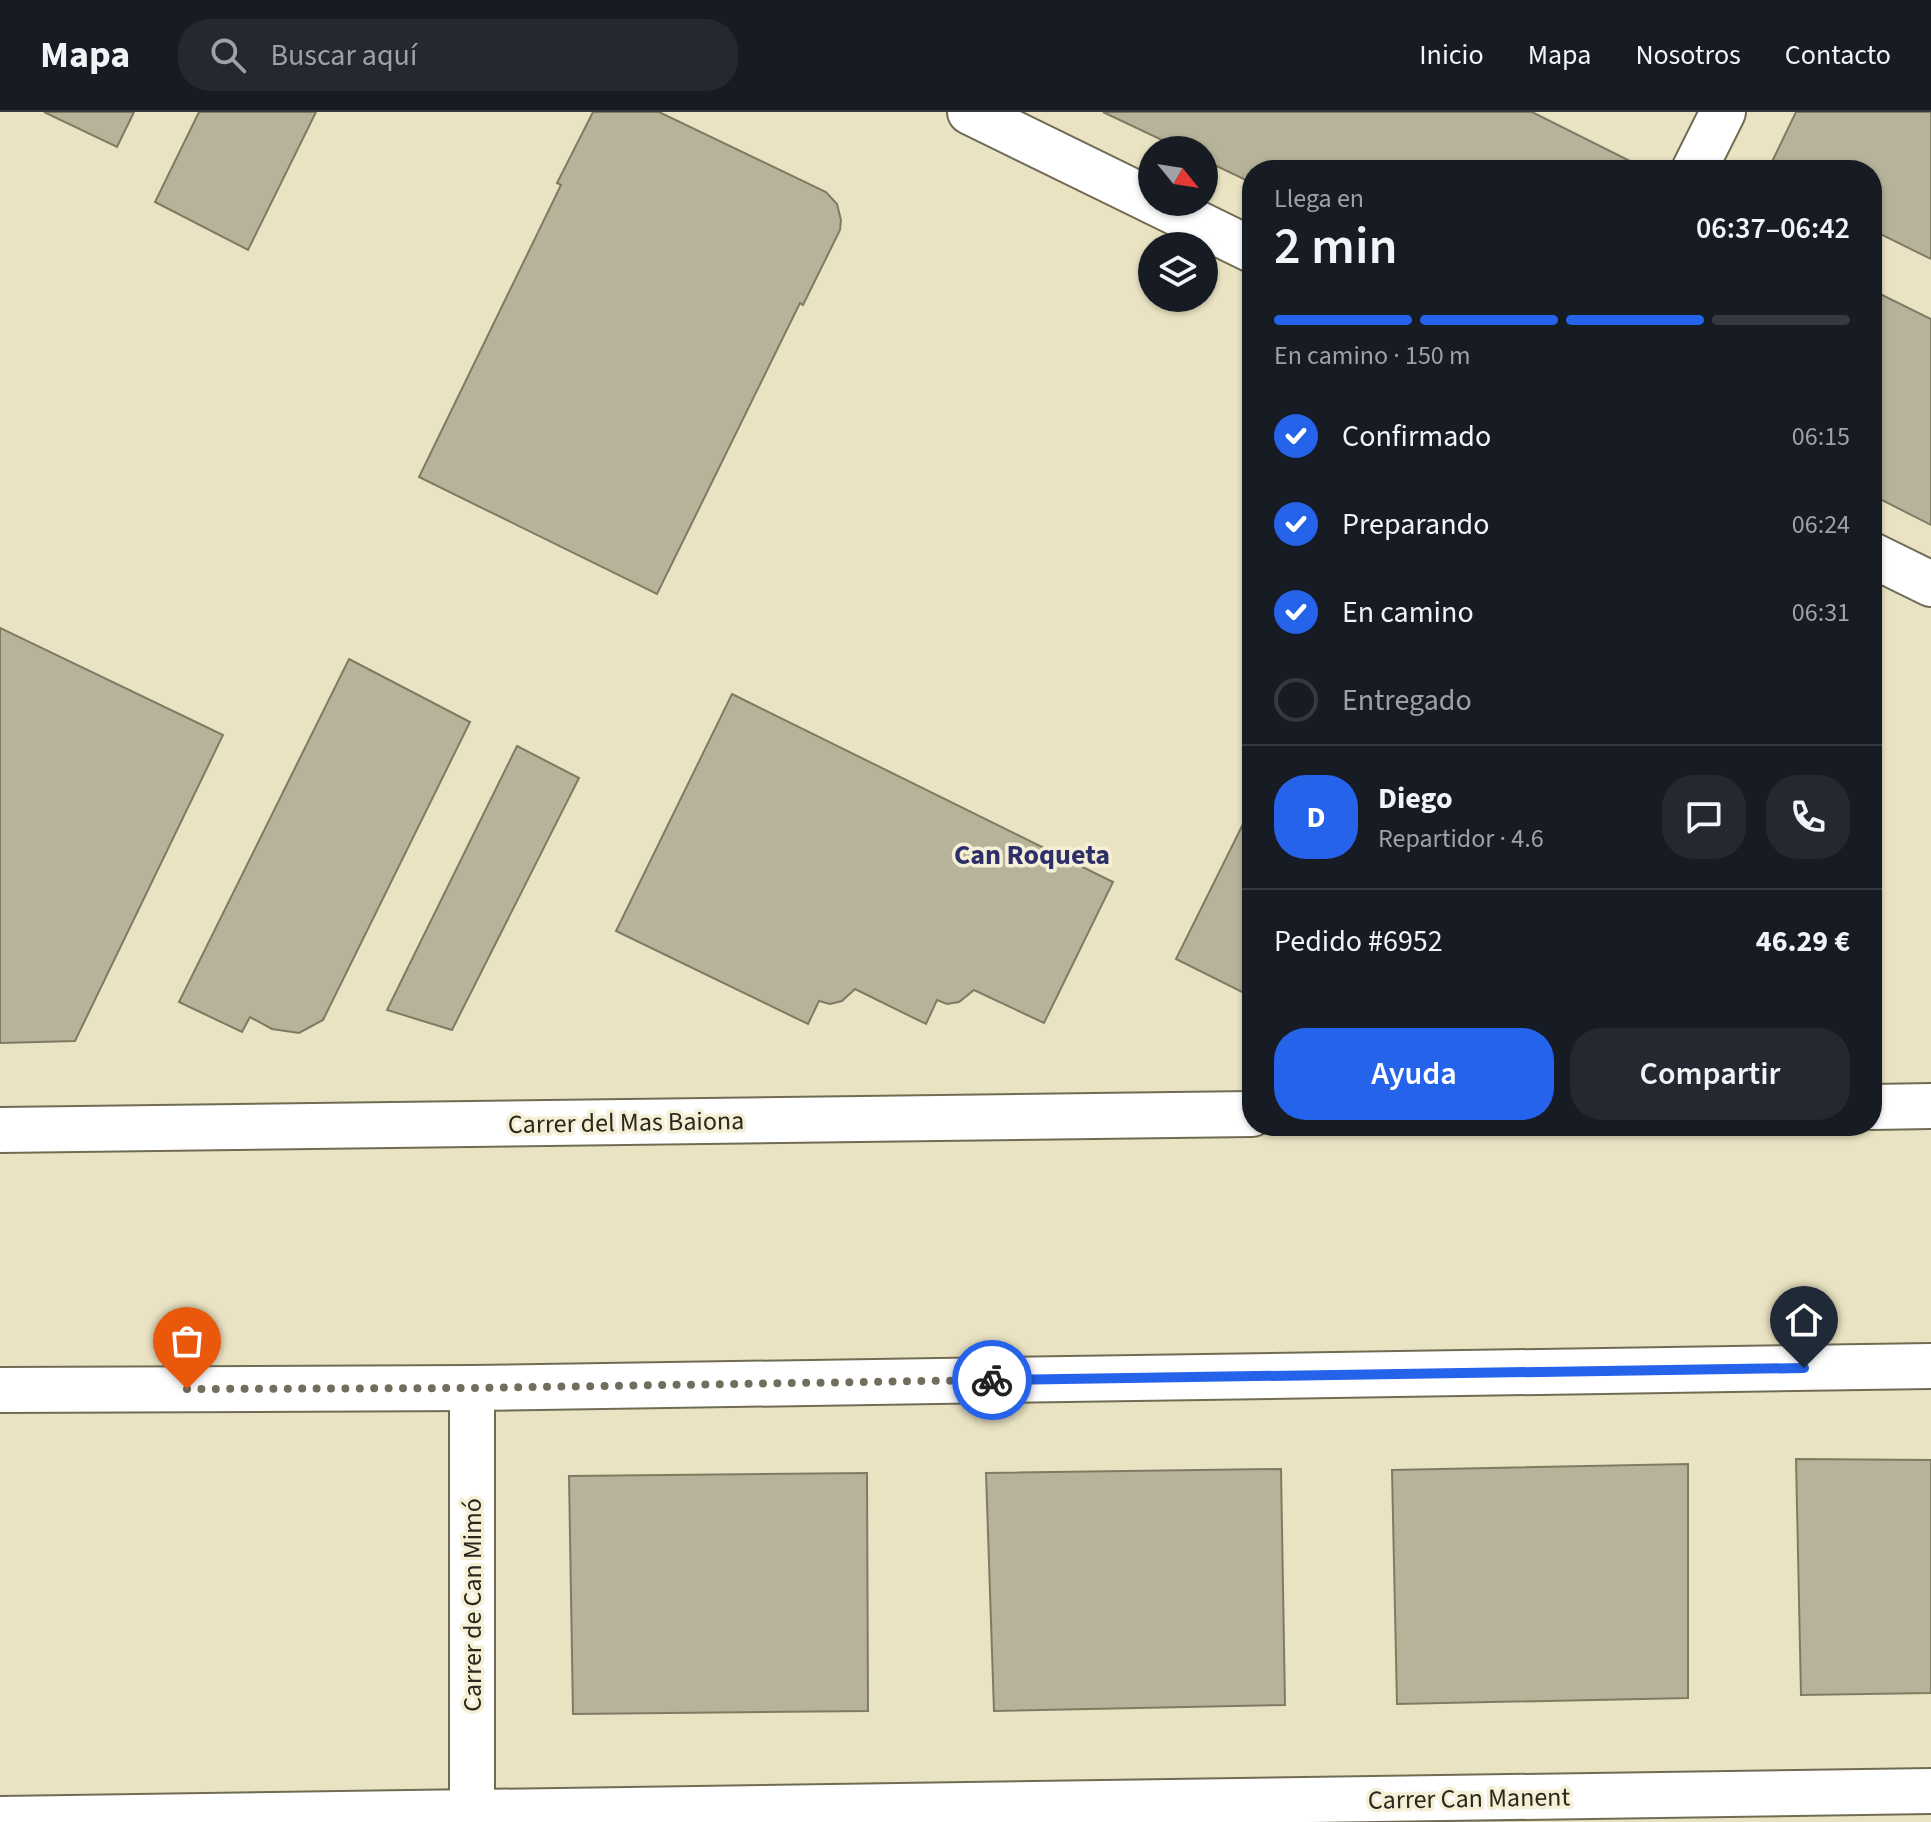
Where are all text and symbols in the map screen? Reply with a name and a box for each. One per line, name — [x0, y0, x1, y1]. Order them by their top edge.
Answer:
search box — [178, 19, 738, 91]
text: Mapa — [40, 28, 130, 82]
icon: search — [206, 33, 250, 77]
text: Buscar aquí — [270, 34, 417, 77]
text: Inicio — [1419, 35, 1484, 75]
text: Mapa — [1528, 35, 1591, 75]
text: Nosotros — [1635, 35, 1741, 75]
text: Contacto — [1785, 35, 1891, 75]
north arrow — [1138, 136, 1218, 216]
map controls — [1138, 136, 1218, 312]
text: Llega en — [1274, 180, 1364, 217]
text: 06:37–06:42 — [1696, 207, 1850, 250]
text: 2 min — [1274, 210, 1398, 284]
button: layers — [1138, 232, 1218, 312]
text: En camino · 150 m — [1274, 337, 1470, 374]
icon: check — [1274, 414, 1318, 458]
text: Confirmado — [1342, 415, 1491, 458]
text: 06:15 — [1792, 418, 1850, 455]
icon: check — [1274, 502, 1318, 546]
text: Preparando — [1342, 503, 1489, 546]
text: 06:24 — [1792, 506, 1850, 543]
icon: check — [1274, 590, 1318, 634]
text: En camino — [1342, 591, 1474, 634]
text: 06:31 — [1792, 594, 1850, 631]
text: Entregado — [1342, 679, 1472, 722]
button: chat — [1662, 775, 1746, 859]
button: phone — [1766, 775, 1850, 859]
text: Diego — [1378, 777, 1453, 820]
text: D — [1306, 796, 1326, 839]
text: Repartidor · 4.6 — [1378, 820, 1544, 857]
district label: Can Roqueta — [954, 835, 1110, 875]
text: Pedido #6952 — [1274, 920, 1443, 963]
text: 46.29 € — [1756, 920, 1850, 963]
button: Ayuda — [1274, 1028, 1554, 1120]
button: Compartir — [1570, 1028, 1850, 1120]
street label: Carrer del Mas Baiona — [508, 1102, 744, 1143]
pin — [1770, 1286, 1838, 1368]
icon: home — [1782, 1298, 1826, 1342]
pin — [153, 1307, 221, 1389]
icon: bag — [165, 1319, 209, 1363]
courier — [952, 1340, 1032, 1420]
icon: bike — [970, 1358, 1014, 1402]
street label: Carrer de Can Mimó — [454, 1498, 491, 1712]
street label: Carrer Can Manent — [1368, 1778, 1571, 1819]

